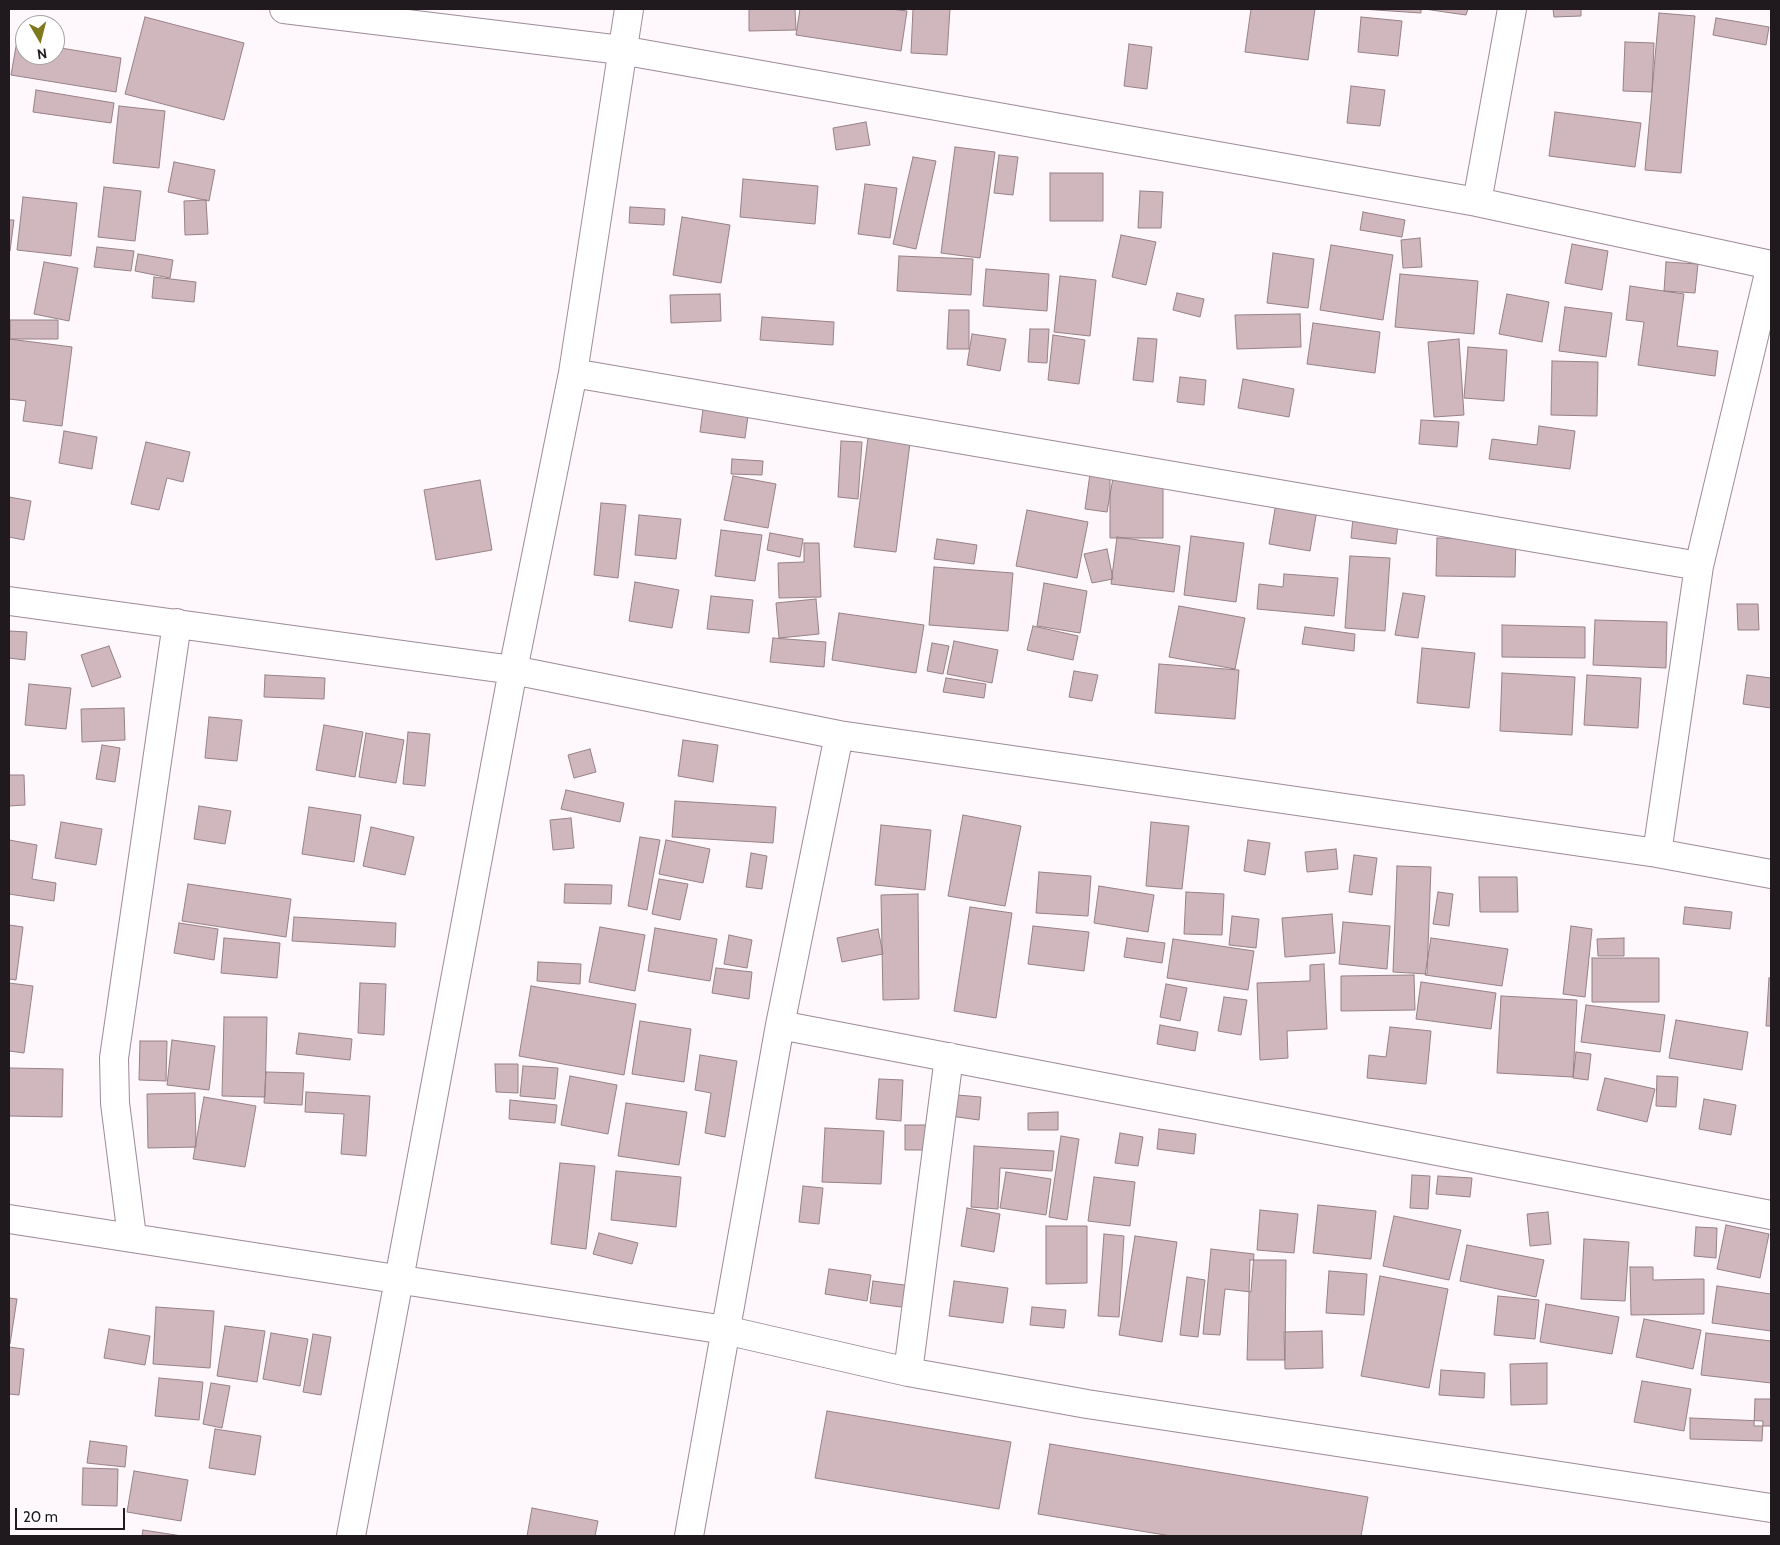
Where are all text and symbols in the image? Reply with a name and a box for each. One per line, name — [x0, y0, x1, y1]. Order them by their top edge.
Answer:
north arrow — [15, 15, 65, 65]
text: N — [36, 44, 48, 63]
scale bar — [18, 1498, 128, 1530]
text: 20 m — [23, 1508, 58, 1526]

